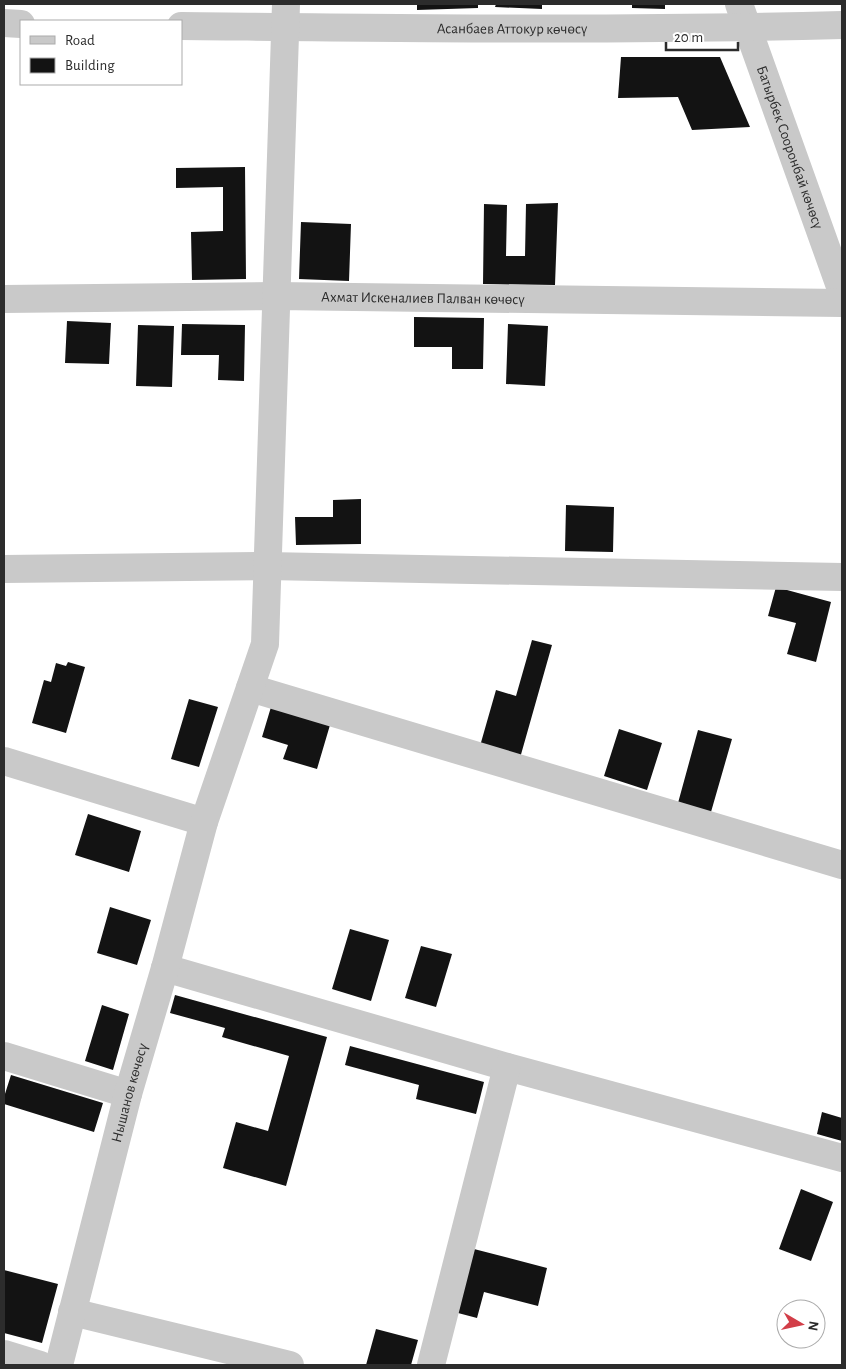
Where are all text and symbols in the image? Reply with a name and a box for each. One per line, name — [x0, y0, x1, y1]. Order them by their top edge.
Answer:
legend — [20, 20, 182, 85]
scale bar — [666, 20, 738, 52]
street label: Асанбаев Аттокур көчөсү — [437, 21, 588, 36]
text: 20 m — [674, 30, 703, 45]
text: Road — [65, 33, 95, 48]
text: Building — [65, 58, 115, 73]
street label: Батырбек Сооронбай көчөсү — [754, 64, 826, 231]
street label: Ахмат Искеналиев Палван көчөсү — [321, 289, 526, 307]
street label: Нышанов көчөсү — [108, 1041, 150, 1144]
north arrow — [776, 1299, 826, 1349]
text: N — [805, 1320, 821, 1332]

